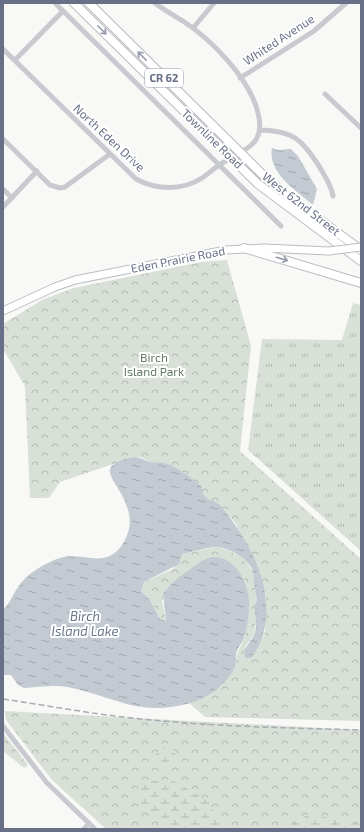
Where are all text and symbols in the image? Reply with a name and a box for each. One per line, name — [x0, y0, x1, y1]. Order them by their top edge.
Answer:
street label: Whited Avenue — [240, 11, 317, 67]
one-way arrow — [97, 26, 107, 35]
one-way arrow — [137, 51, 147, 61]
road number: CR 62 — [145, 69, 183, 87]
street label: North Eden Drive — [71, 101, 148, 174]
street label: Townline Road — [179, 106, 246, 171]
street label: West 62nd Street — [260, 169, 343, 238]
street label: Eden Prairie Road — [130, 243, 226, 275]
one-way arrow — [275, 256, 288, 263]
park label: Birch Island Park — [124, 350, 184, 378]
water label: Birch Island Lake — [52, 608, 118, 639]

